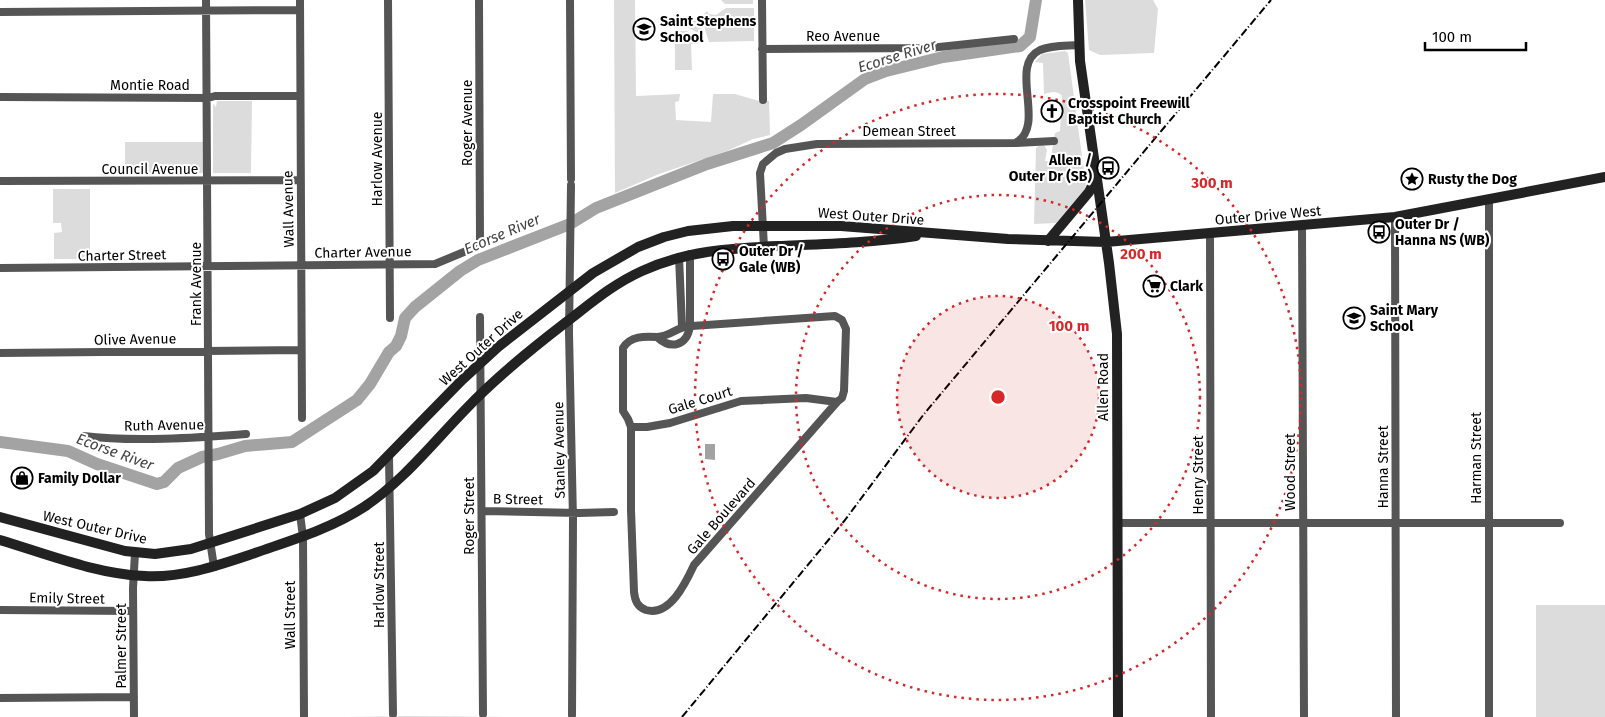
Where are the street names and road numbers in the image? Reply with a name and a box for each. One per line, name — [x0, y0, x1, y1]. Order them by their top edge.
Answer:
street label: Reo Avenue — [806, 28, 880, 45]
street label: Montie Road — [110, 77, 190, 94]
street label: Roger Avenue — [459, 80, 476, 166]
street label: Harlow Avenue — [369, 112, 386, 206]
street label: Demean Street — [862, 123, 957, 140]
street label: Council Avenue — [101, 161, 199, 178]
street label: Wall Avenue — [279, 170, 298, 248]
street label: Outer Drive West — [1214, 202, 1323, 229]
street label: West Outer Drive — [817, 204, 925, 229]
street label: Frank Avenue — [188, 242, 205, 326]
street label: Charter Avenue — [314, 243, 412, 262]
street label: Charter Street — [78, 246, 167, 265]
street label: West Outer Drive — [436, 305, 527, 389]
street label: Olive Avenue — [94, 330, 176, 349]
street label: Allen Road — [1095, 353, 1112, 421]
street label: Gale Court — [666, 382, 735, 418]
street label: Stanley Avenue — [550, 401, 569, 499]
street label: Harman Street — [1468, 411, 1485, 504]
street label: Ruth Avenue — [124, 416, 204, 435]
street label: Hanna Street — [1375, 425, 1392, 508]
street label: Wood Street — [1282, 432, 1299, 511]
street label: Henry Street — [1190, 434, 1207, 515]
street label: Gale Boulevard — [684, 475, 759, 558]
street label: Roger Street — [461, 476, 478, 555]
street label: B Street — [493, 491, 544, 508]
street label: West Outer Drive — [41, 507, 149, 548]
street label: Harlow Street — [371, 541, 388, 628]
street label: Wall Street — [282, 580, 299, 649]
street label: Emily Street — [29, 589, 106, 608]
street label: Palmer Street — [113, 602, 130, 689]

